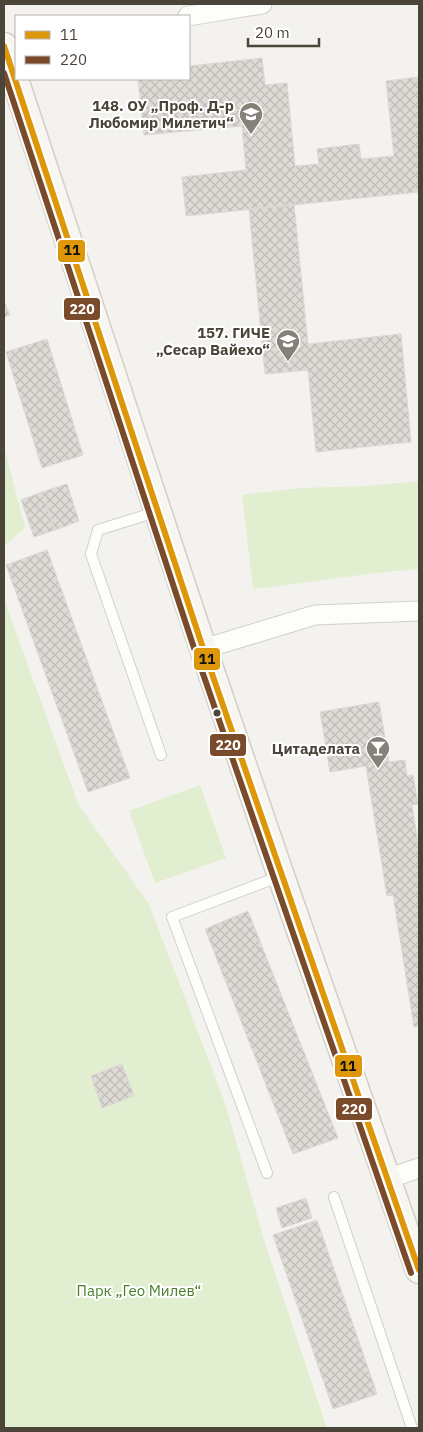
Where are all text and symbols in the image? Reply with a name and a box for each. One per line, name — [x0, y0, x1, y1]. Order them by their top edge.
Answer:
legend — [15, 15, 190, 80]
scale bar — [248, 15, 319, 47]
text: 20 m — [255, 23, 290, 42]
text: 11 — [60, 25, 78, 44]
text: 220 — [60, 50, 87, 69]
place label: 148. ОУ „Проф. Д-р Любомир Милетич“ — [89, 96, 234, 132]
school or university icon: 148. ОУ „Проф. Д-р Любомир Милетич“ — [238, 101, 264, 135]
line badge: 11 — [57, 239, 86, 263]
text: 11 — [64, 241, 81, 259]
line badge: 220 — [63, 297, 101, 321]
text: 220 — [69, 300, 95, 318]
place label: 157. ГИЧЕ „Сесар Вайехо“ — [156, 323, 270, 359]
school or university icon: 157. ГИЧЕ „Сесар Вайехо“ — [275, 328, 301, 362]
line badge: 11 — [193, 647, 221, 671]
text: 11 — [199, 650, 216, 668]
unlabelled marker — [212, 708, 222, 718]
line badge: 220 — [209, 733, 247, 757]
bar icon: Цитаделата — [365, 735, 391, 769]
text: 220 — [215, 736, 241, 754]
place label: Цитаделата — [272, 739, 360, 758]
line badge: 11 — [334, 1054, 363, 1078]
text: 11 — [340, 1057, 357, 1075]
line badge: 220 — [335, 1097, 373, 1121]
text: 220 — [341, 1100, 367, 1118]
park label: Парк „Гео Милев“ — [76, 1281, 202, 1300]

